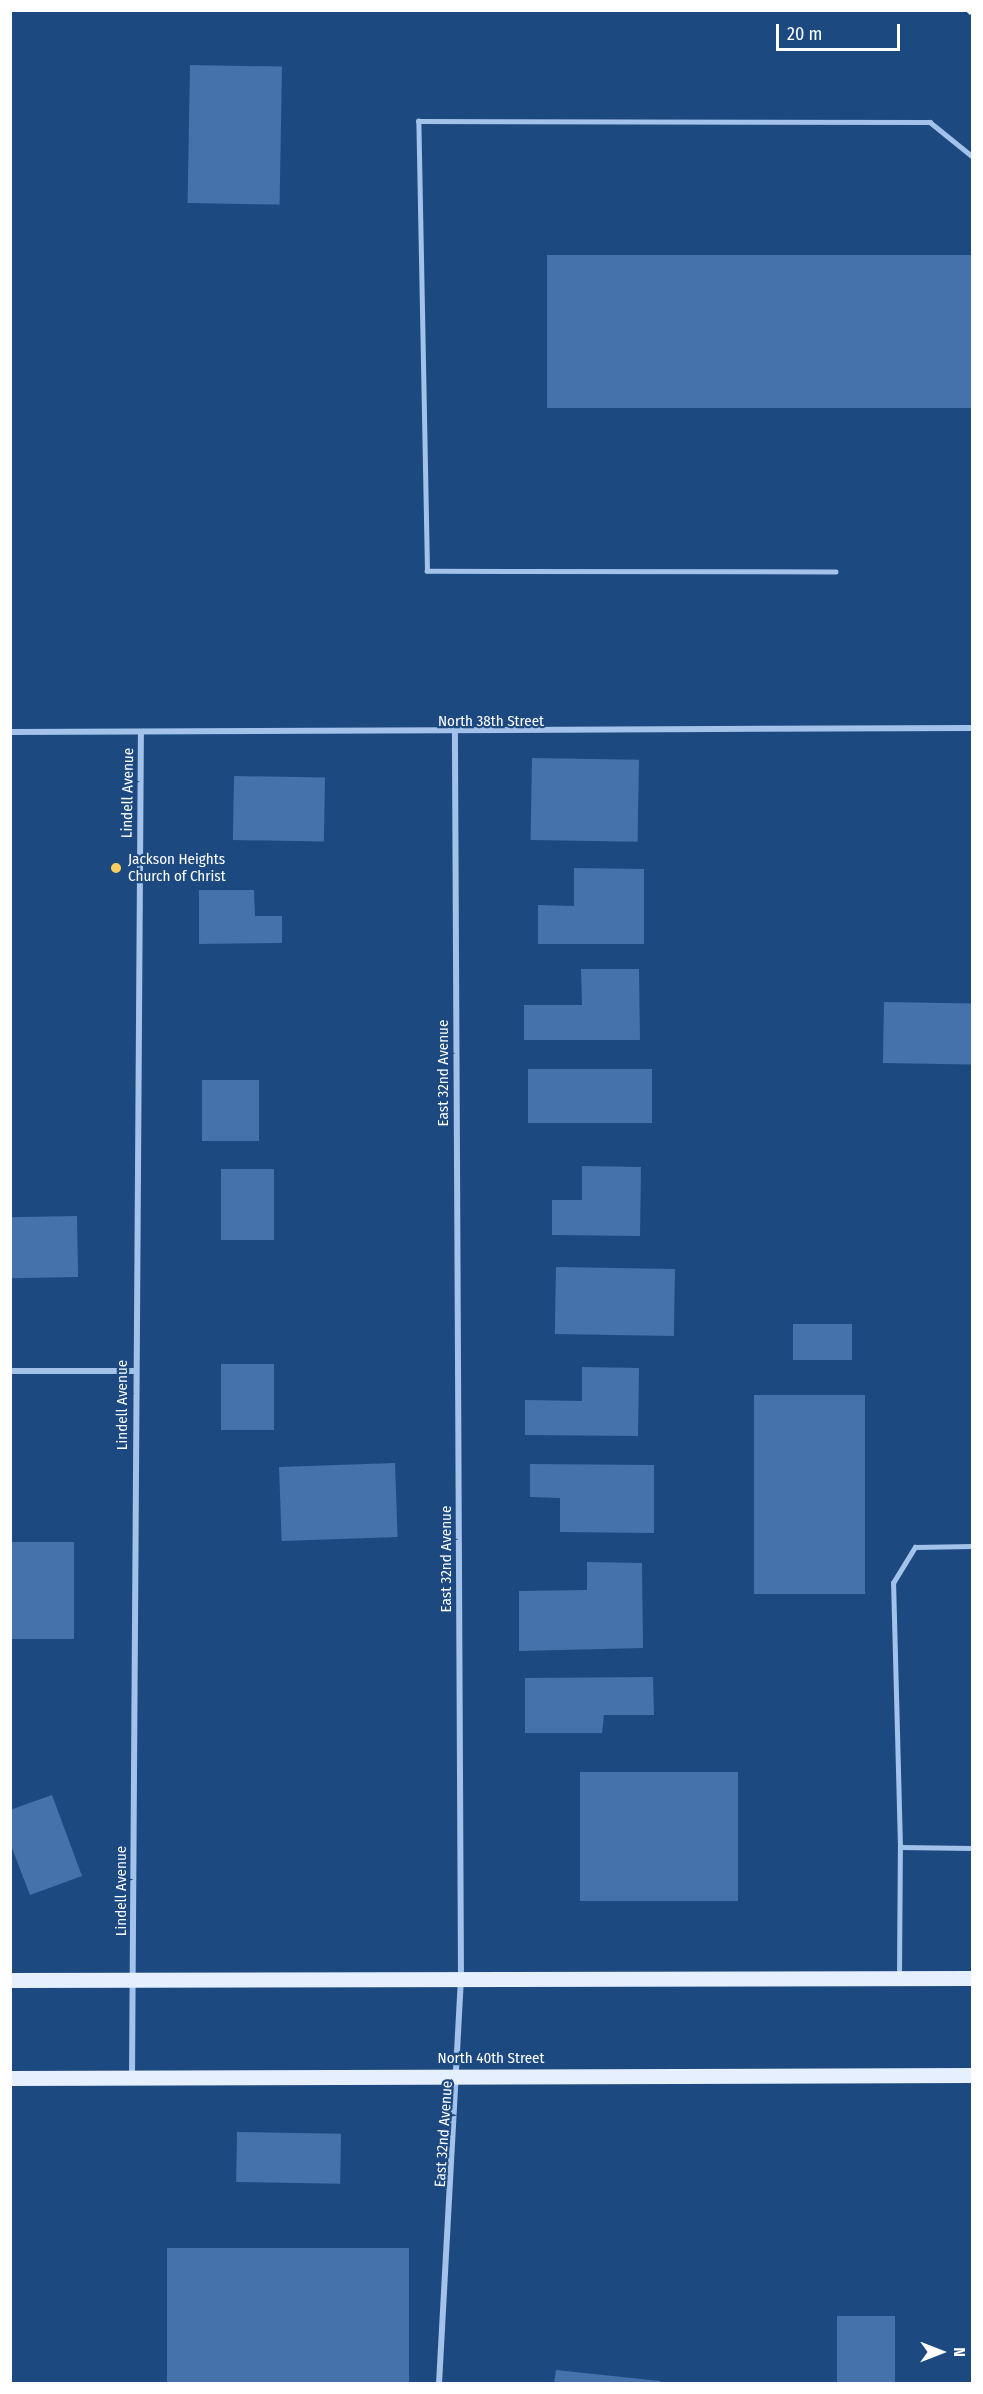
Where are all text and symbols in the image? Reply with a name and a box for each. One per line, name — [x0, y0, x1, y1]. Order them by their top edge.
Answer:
scale bar — [779, 12, 904, 50]
text: 20 m — [787, 23, 822, 45]
street label: North 38th Street — [438, 713, 544, 731]
street label: Lindell Avenue — [118, 748, 138, 838]
place label: Jackson Heights Church of Christ — [128, 850, 226, 885]
marker: Jackson Heights Church of Christ — [109, 861, 123, 875]
street label: East 32nd Avenue — [435, 1020, 453, 1126]
street label: Lindell Avenue — [114, 1360, 132, 1450]
street label: East 32nd Avenue — [438, 1506, 456, 1612]
street label: Lindell Avenue — [113, 1846, 131, 1936]
street label: North 40th Street — [438, 2050, 544, 2068]
street label: East 32nd Avenue — [431, 2080, 457, 2188]
north arrow — [911, 2322, 971, 2382]
text: N — [950, 2347, 969, 2357]

